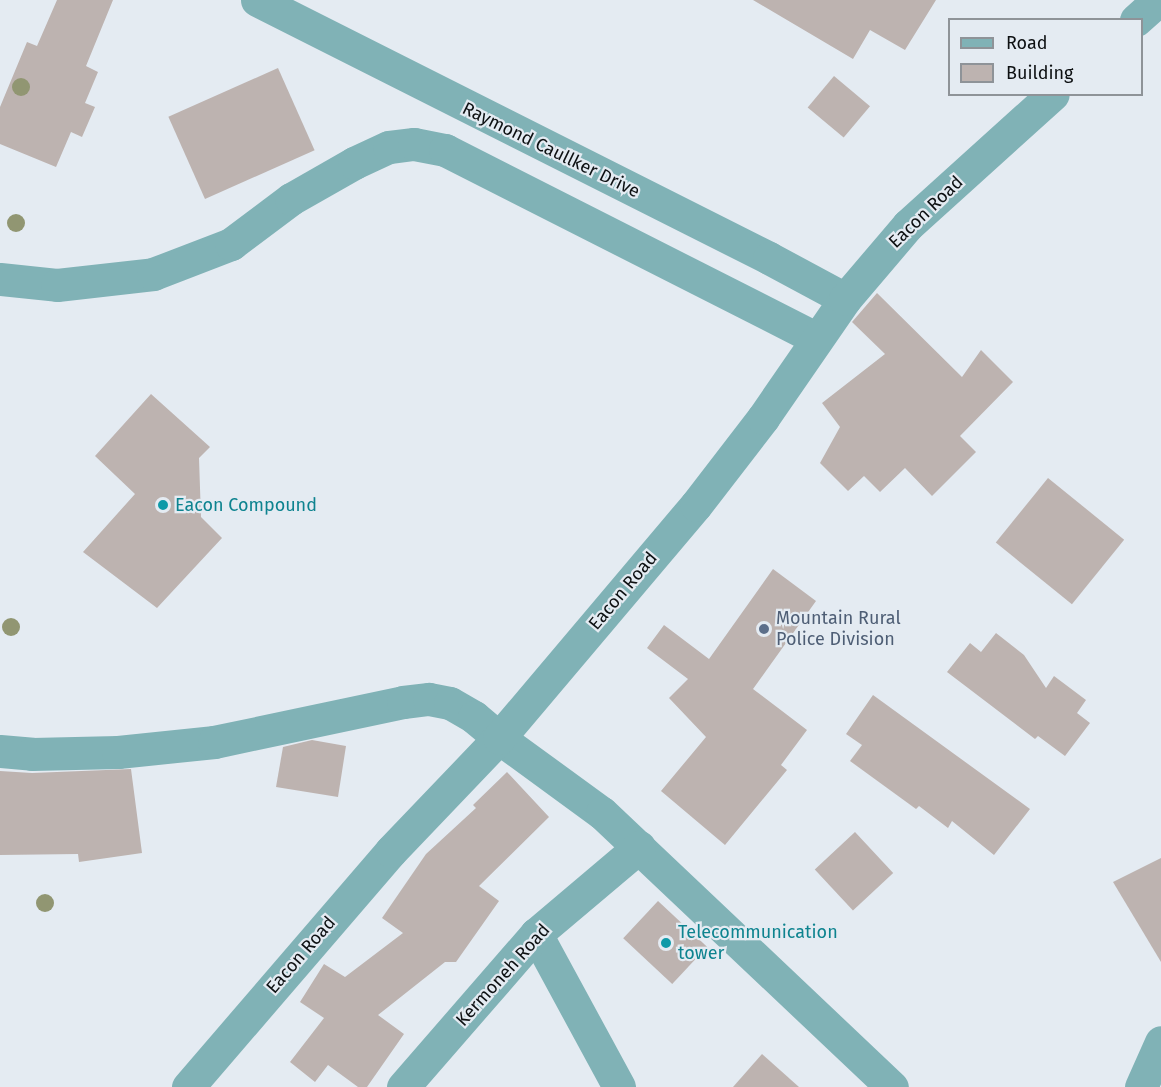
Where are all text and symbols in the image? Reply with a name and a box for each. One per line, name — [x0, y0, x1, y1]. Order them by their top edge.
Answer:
legend — [948, 18, 1143, 96]
text: Road — [1006, 32, 1048, 54]
text: Building — [1006, 62, 1073, 84]
street label: Raymond Caullker Drive — [459, 98, 643, 202]
street label: Eacon Road — [884, 171, 968, 253]
place label: Eacon Compound — [175, 494, 317, 516]
marker: Eacon Compound — [156, 498, 170, 512]
street label: Eacon Road — [584, 548, 662, 634]
place label: Mountain Rural Police Division — [776, 608, 901, 650]
marker: Mountain Rural Police Division — [757, 622, 771, 636]
street label: Eacon Road — [262, 912, 340, 998]
street label: Kermoneh Road — [451, 919, 555, 1031]
place label: Telecommunication tower — [678, 922, 838, 964]
marker: Telecommunication tower — [659, 936, 673, 950]

